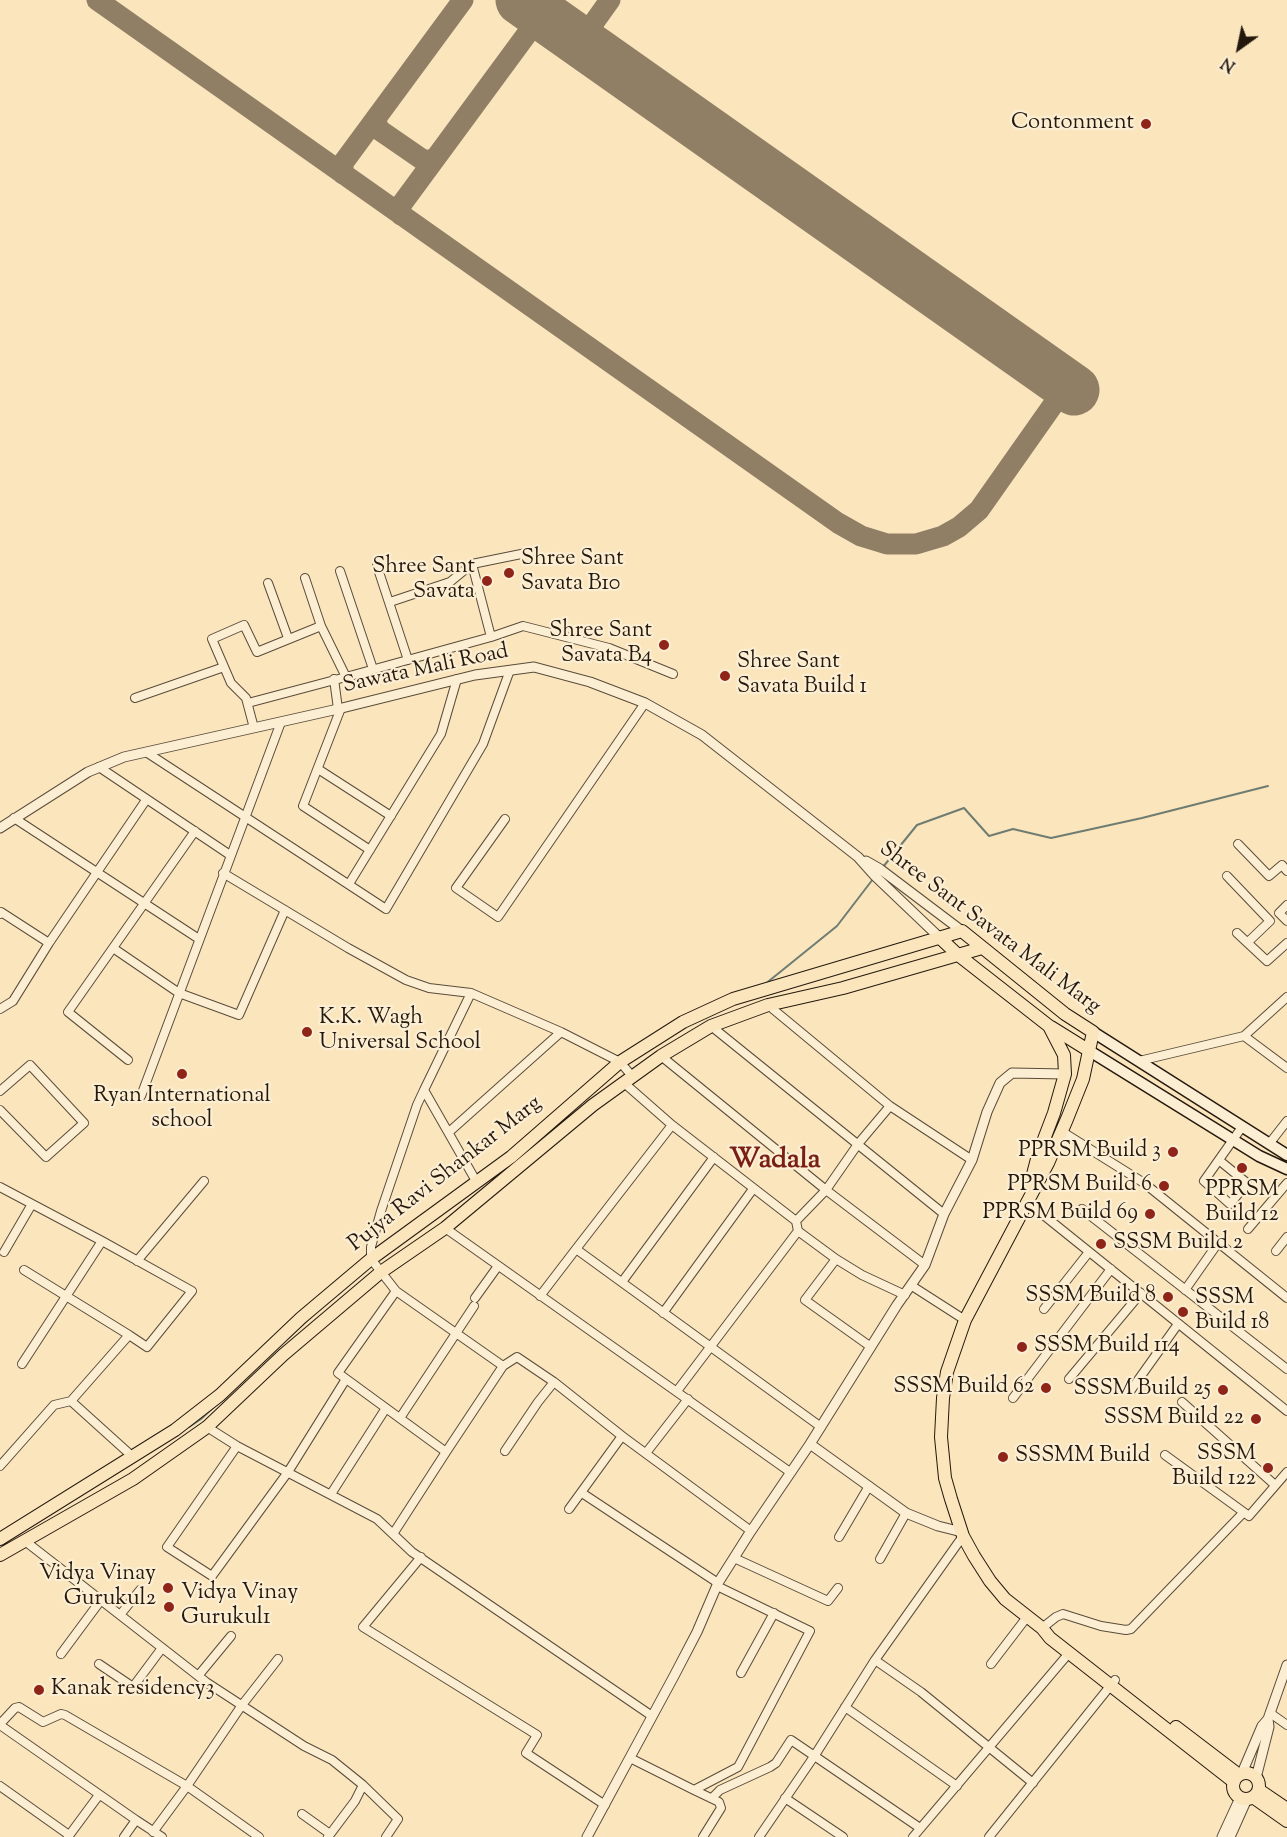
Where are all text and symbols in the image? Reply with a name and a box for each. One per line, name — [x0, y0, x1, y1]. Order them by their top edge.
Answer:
north arrow — [1209, 18, 1269, 78]
text: N — [1217, 50, 1241, 77]
place label: Contonment — [1011, 111, 1134, 137]
marker: Contonment — [1139, 117, 1153, 131]
place label: Shree Sant Savata B10 — [521, 547, 624, 598]
place label: Shree Sant Savata — [372, 555, 475, 606]
marker: Shree Sant Savata B10 — [502, 566, 516, 580]
marker: Shree Sant Savata — [480, 574, 494, 588]
place label: Shree Sant Savata B4 — [549, 619, 652, 670]
marker: Shree Sant Savata B4 — [657, 638, 671, 652]
street label: Sawata Mali Road — [341, 640, 511, 700]
place label: Shree Sant Savata Build 1 — [737, 650, 867, 702]
marker: Shree Sant Savata Build 1 — [718, 669, 732, 683]
street label: Shree Sant Savata Mali Marg — [873, 837, 1105, 1021]
place label: K.K. Wagh Universal School — [319, 1006, 481, 1058]
marker: K.K. Wagh Universal School — [300, 1025, 314, 1039]
marker: Ryan International school — [175, 1067, 189, 1081]
place label: Ryan International school — [93, 1084, 271, 1136]
street label: Pujya Ravi Shankar Marg — [344, 1091, 548, 1259]
place label: PPRSM Build 3 — [1018, 1139, 1161, 1165]
district label: Wadala — [729, 1145, 821, 1179]
marker: PPRSM Build 3 — [1166, 1145, 1180, 1159]
marker: PPRSM Build 12 — [1235, 1161, 1249, 1175]
place label: PPRSM Build 6 — [1007, 1173, 1152, 1199]
place label: PPRSM Build 12 — [1205, 1178, 1279, 1230]
marker: PPRSM Build 6 — [1157, 1179, 1171, 1193]
place label: PPRSM Build 69 — [983, 1201, 1138, 1227]
marker: PPRSM Build 69 — [1143, 1207, 1157, 1221]
place label: SSSM Build 2 — [1113, 1231, 1243, 1257]
marker: SSSM Build 2 — [1094, 1237, 1108, 1251]
place label: SSSM Build 8 — [1025, 1284, 1156, 1310]
place label: SSSM Build 18 — [1195, 1286, 1269, 1338]
marker: SSSM Build 8 — [1161, 1290, 1175, 1304]
marker: SSSM Build 18 — [1176, 1305, 1190, 1319]
place label: SSSM Build 114 — [1034, 1334, 1180, 1360]
marker: SSSM Build 114 — [1015, 1340, 1029, 1354]
place label: SSSM Build 62 — [893, 1375, 1034, 1401]
place label: SSSM Build 25 — [1073, 1377, 1211, 1403]
marker: SSSM Build 62 — [1039, 1381, 1053, 1395]
marker: SSSM Build 25 — [1216, 1383, 1230, 1397]
place label: SSSM Build 22 — [1104, 1406, 1244, 1432]
marker: SSSM Build 22 — [1249, 1412, 1263, 1426]
place label: SSSM Build 122 — [1172, 1442, 1256, 1494]
place label: SSSMM Build — [1015, 1444, 1150, 1470]
marker: SSSMM Build — [996, 1450, 1010, 1464]
marker: SSSM Build 122 — [1261, 1461, 1275, 1475]
place label: Vidya Vinay Gurukul2 — [39, 1562, 156, 1614]
marker: Vidya Vinay Gurukul2 — [161, 1581, 175, 1595]
place label: Vidya Vinay Gurukul1 — [181, 1581, 298, 1633]
marker: Vidya Vinay Gurukul1 — [162, 1600, 176, 1614]
place label: Kanak residency3 — [51, 1677, 215, 1703]
marker: Kanak residency3 — [32, 1683, 46, 1697]

